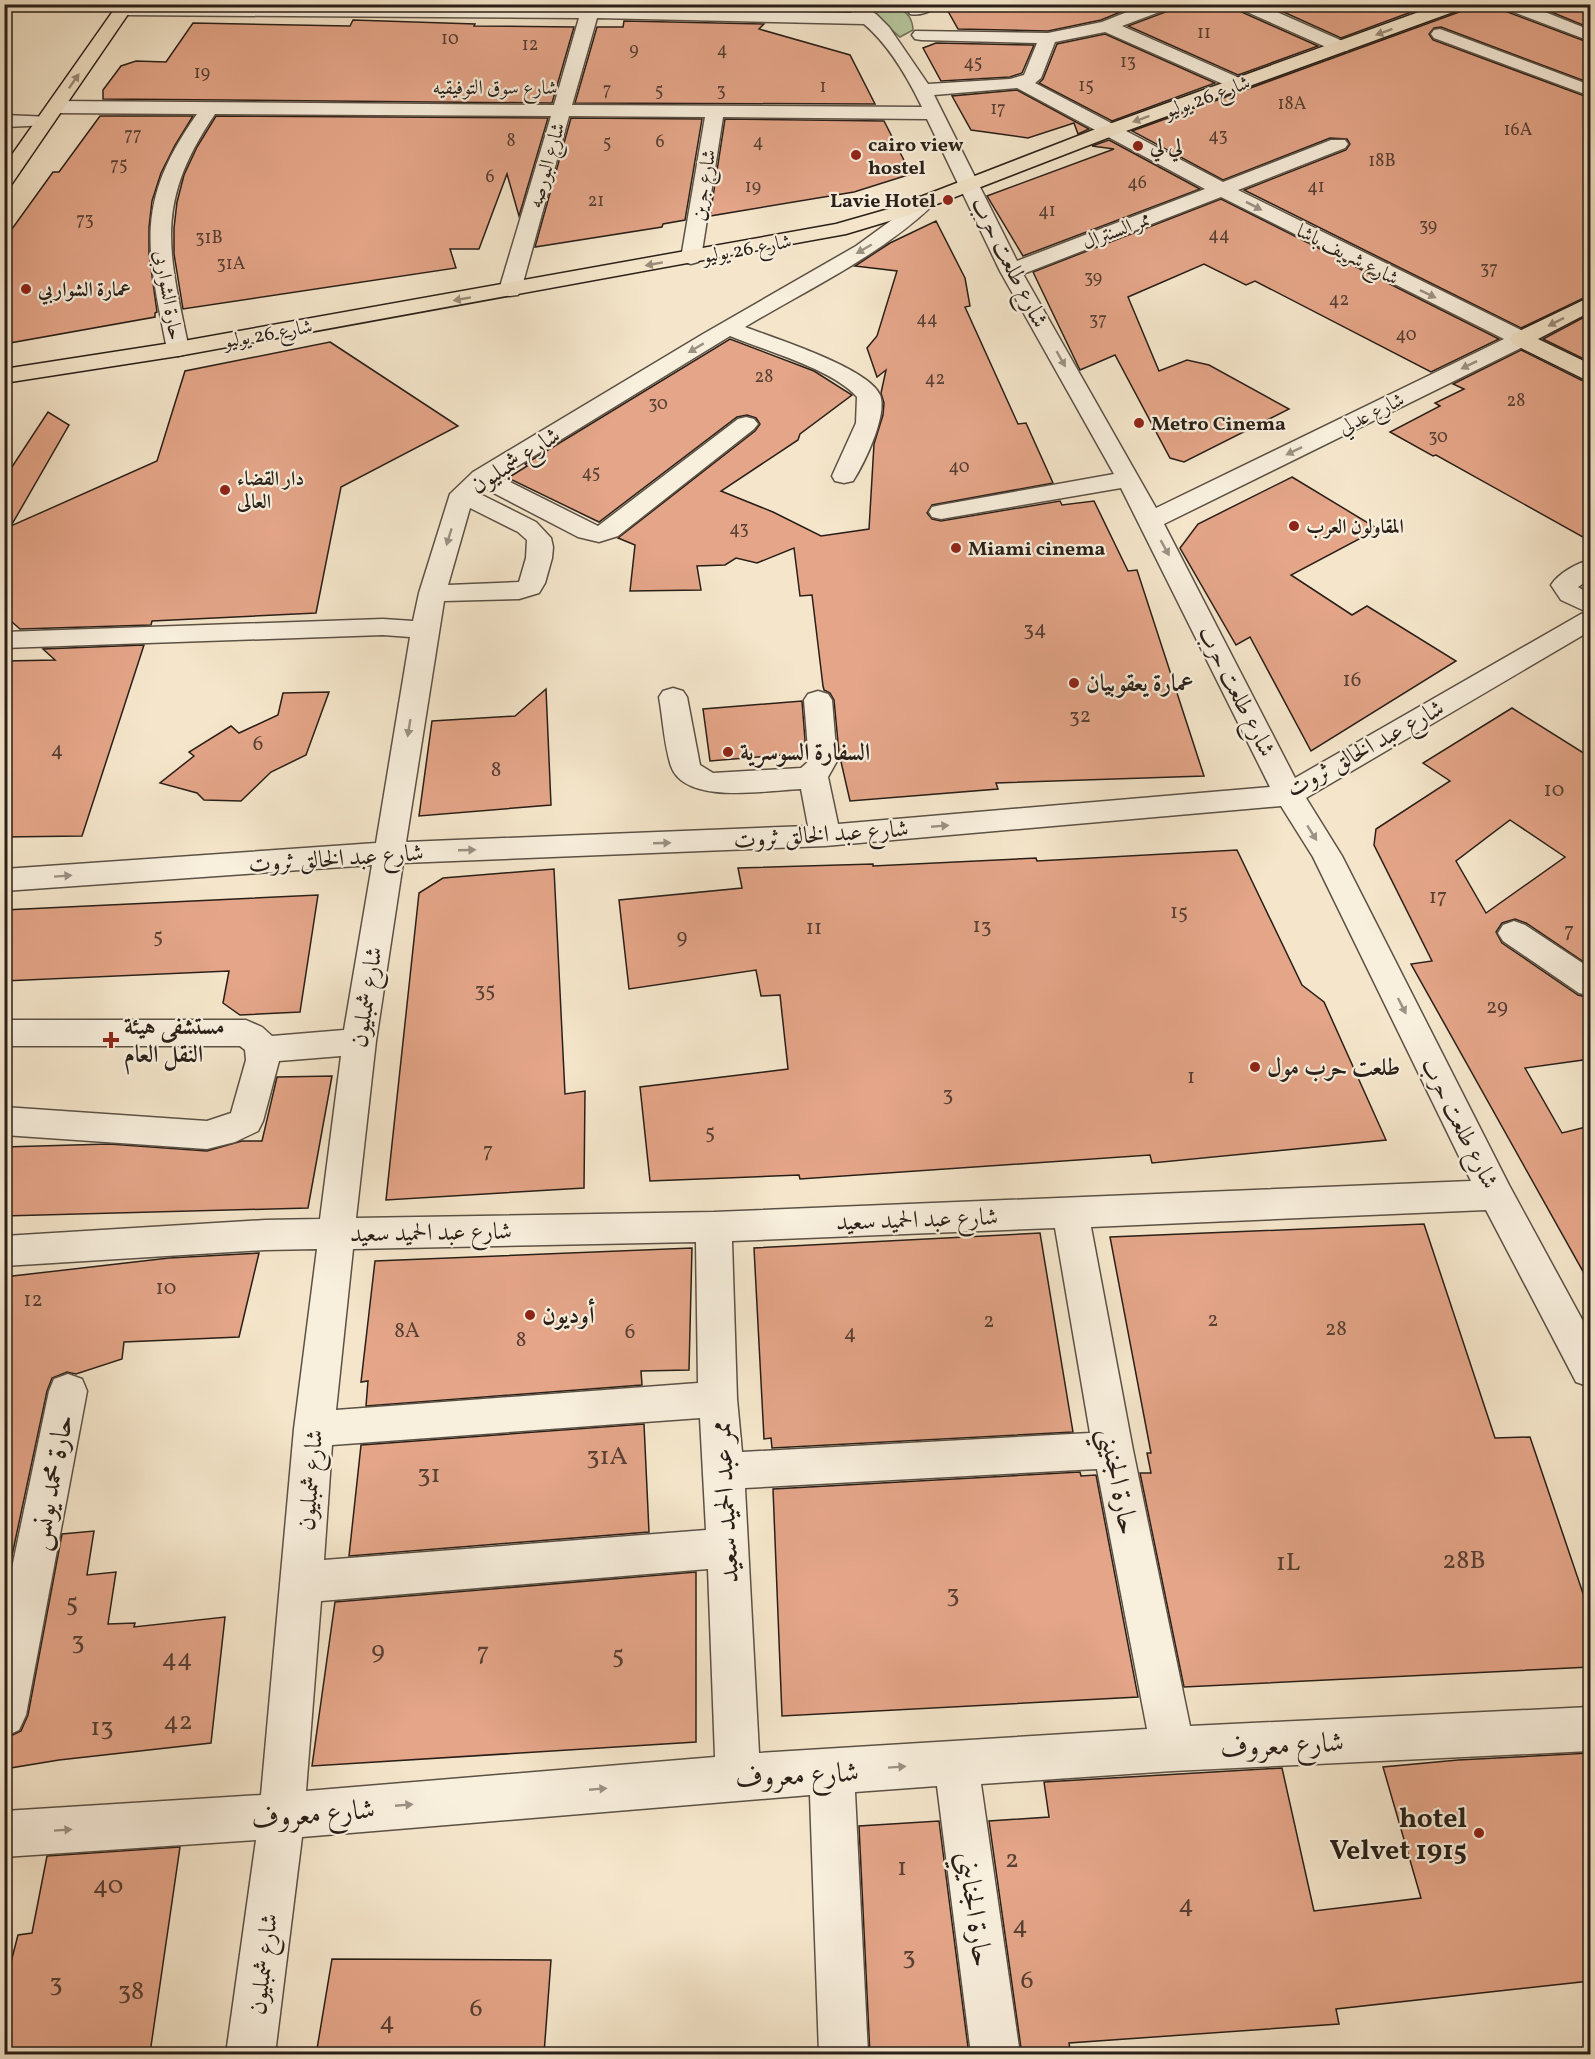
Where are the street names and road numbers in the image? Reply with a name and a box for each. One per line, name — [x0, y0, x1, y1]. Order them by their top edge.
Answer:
street label: شارع 26 يوليو — [1159, 69, 1255, 129]
street label: شارع سوق التوفيقيه — [432, 75, 558, 105]
street label: شارع البورصه — [522, 119, 575, 212]
street label: شارع جرين — [686, 148, 726, 223]
street label: شارع طلعت حرب — [960, 192, 1056, 335]
street label: ممر السنترال — [1078, 206, 1155, 258]
street label: شارع شريف باشا — [1290, 218, 1403, 295]
street label: شارع 26 يوليو — [699, 228, 794, 274]
street label: حارة الشواربى — [145, 248, 189, 343]
street label: شارع 26 يوليو — [220, 313, 315, 359]
street label: شارع عدلي — [1334, 387, 1410, 445]
street label: شارع شمبليون — [464, 420, 569, 504]
street label: شارع طلعت حرب — [1187, 621, 1283, 764]
street label: شارع عبد الخالق ثروت — [1281, 692, 1452, 808]
street label: شارع عبد الخالق ثروت — [732, 813, 910, 860]
street label: شارع عبد الخالق ثروت — [247, 837, 425, 884]
street label: شارع شمبليون — [343, 944, 394, 1050]
street label: شارع طلعت حرب — [1410, 1053, 1506, 1196]
street label: شارع عبد الحميد سعيد — [835, 1201, 999, 1242]
street label: شارع عبد الحميد سعيد — [350, 1216, 512, 1253]
street label: حارة محمد يونس — [20, 1411, 85, 1554]
street label: ممر عبد الحميد سعيد — [703, 1420, 750, 1584]
street label: حارة الجنيني — [1083, 1425, 1147, 1539]
street label: شارع شمبليون — [291, 1428, 334, 1532]
street label: شارع معروف — [1219, 1724, 1345, 1771]
street label: شارع معروف — [734, 1754, 860, 1801]
street label: شارع معروف — [250, 1791, 377, 1842]
street label: حارة الجنايني — [943, 1849, 1001, 1970]
street label: شارع شمبليون — [242, 1912, 289, 2017]

